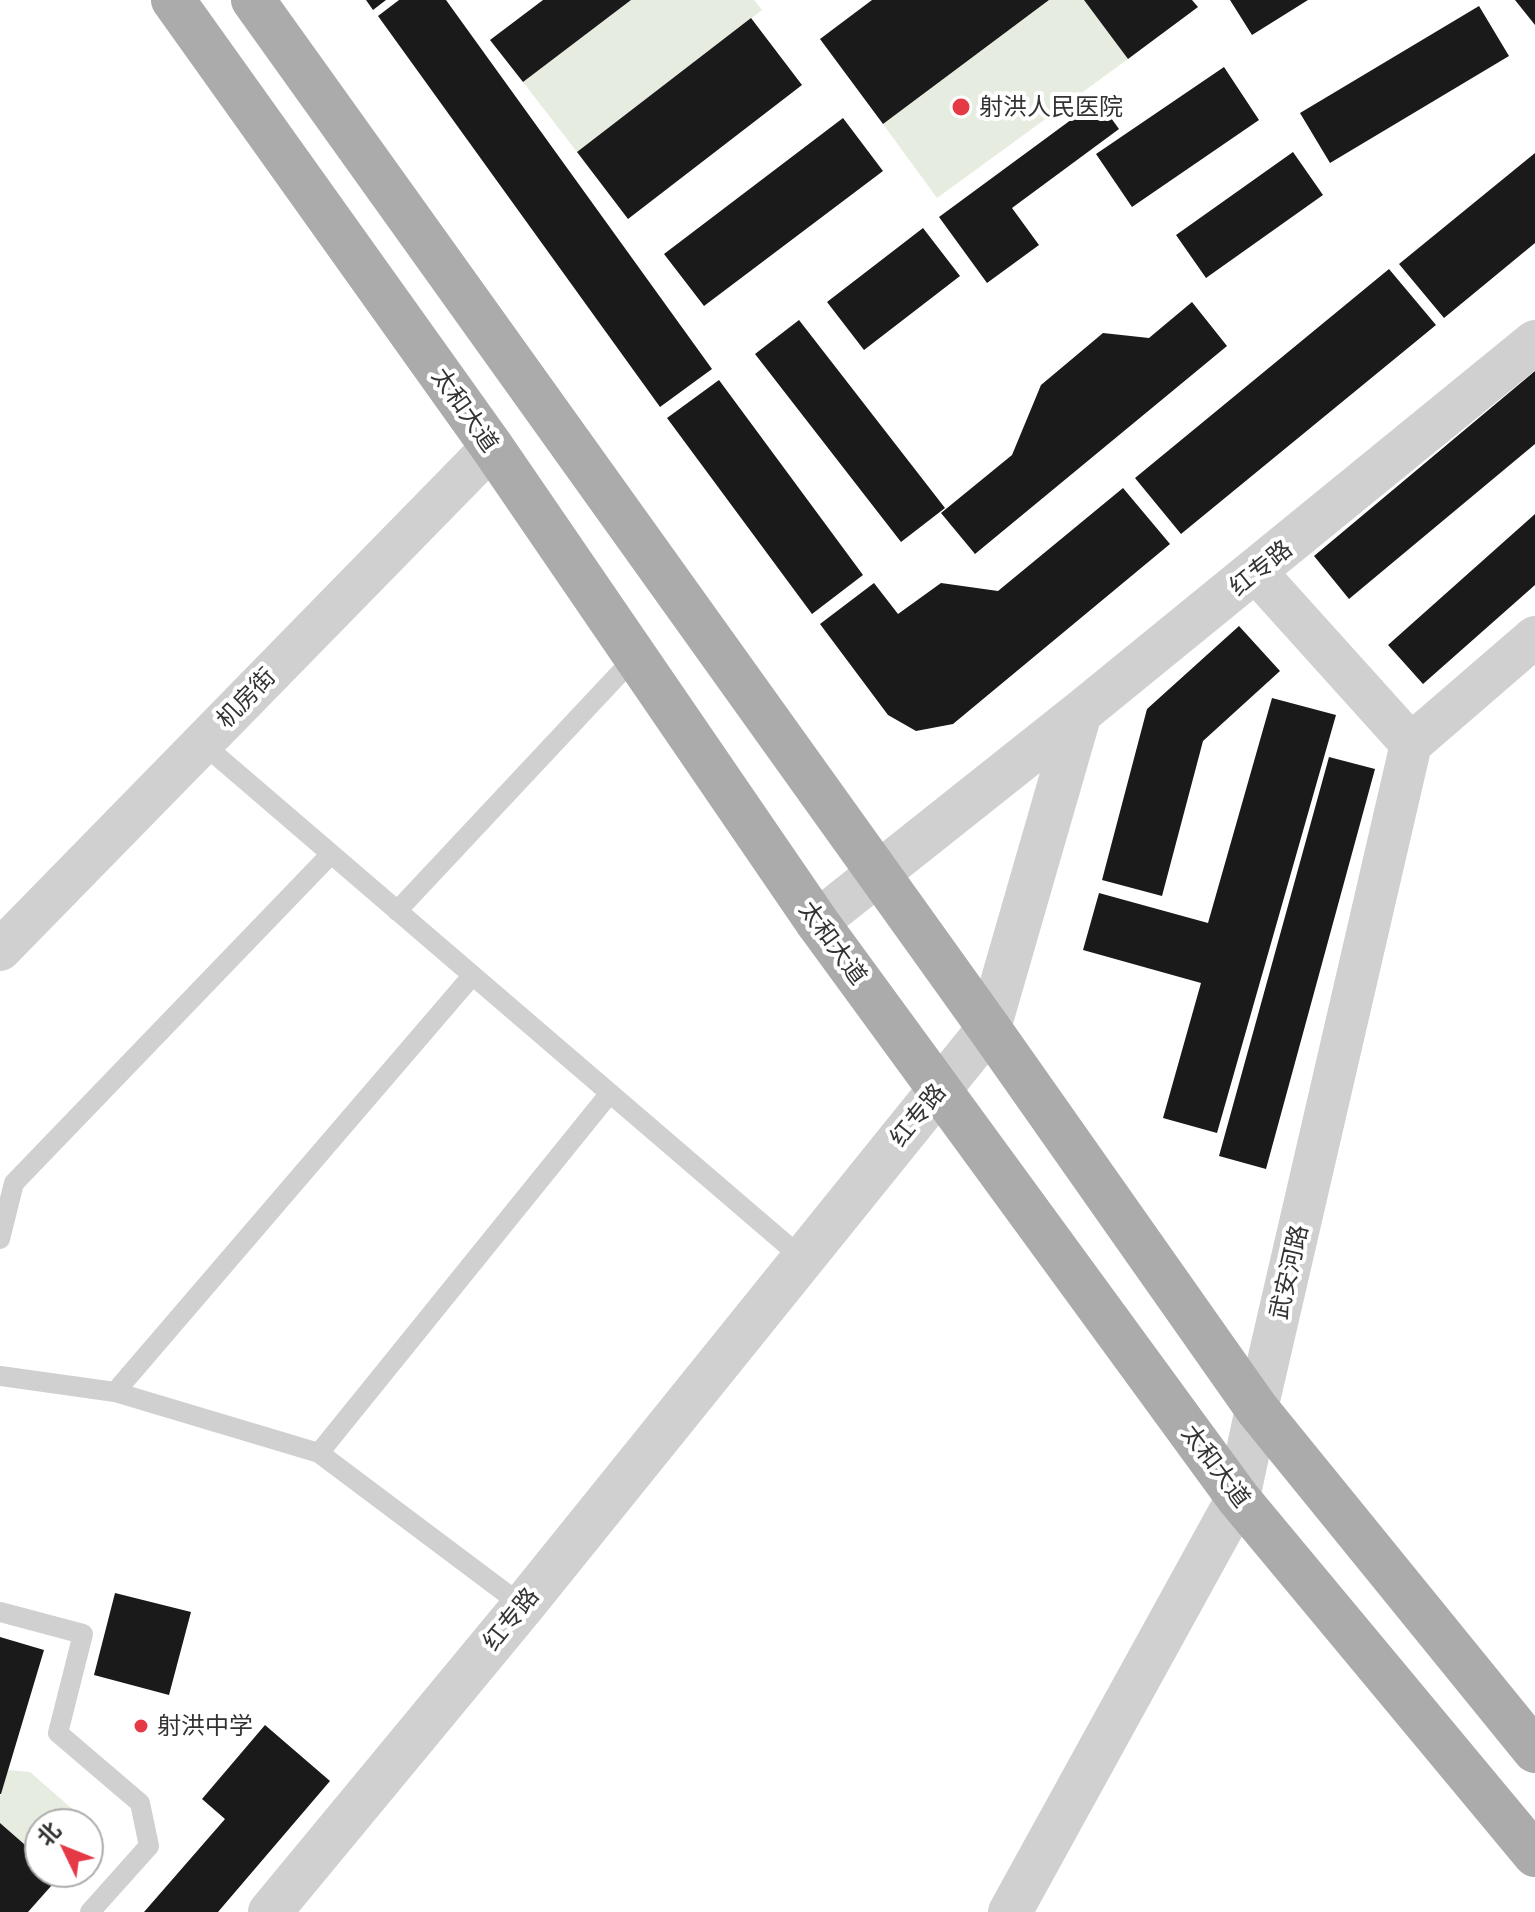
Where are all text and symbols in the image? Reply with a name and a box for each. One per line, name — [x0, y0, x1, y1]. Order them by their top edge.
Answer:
place label: 射洪人民医院 — [979, 93, 1123, 121]
marker: 射洪人民医院 — [950, 96, 972, 118]
street label: 太和大道 — [426, 362, 504, 458]
street label: 红专路 — [1224, 534, 1298, 602]
street label: 机房街 — [211, 662, 281, 734]
street label: 太和大道 — [793, 896, 873, 990]
street label: 红专路 — [884, 1078, 952, 1152]
street label: 武安河路 — [1264, 1222, 1314, 1322]
street label: 太和大道 — [1176, 1419, 1256, 1513]
street label: 红专路 — [477, 1582, 545, 1656]
place label: 射洪中学 — [157, 1712, 253, 1740]
marker: 射洪中学 — [132, 1717, 150, 1735]
north arrow — [24, 1808, 104, 1888]
text: 北 — [31, 1816, 65, 1850]

